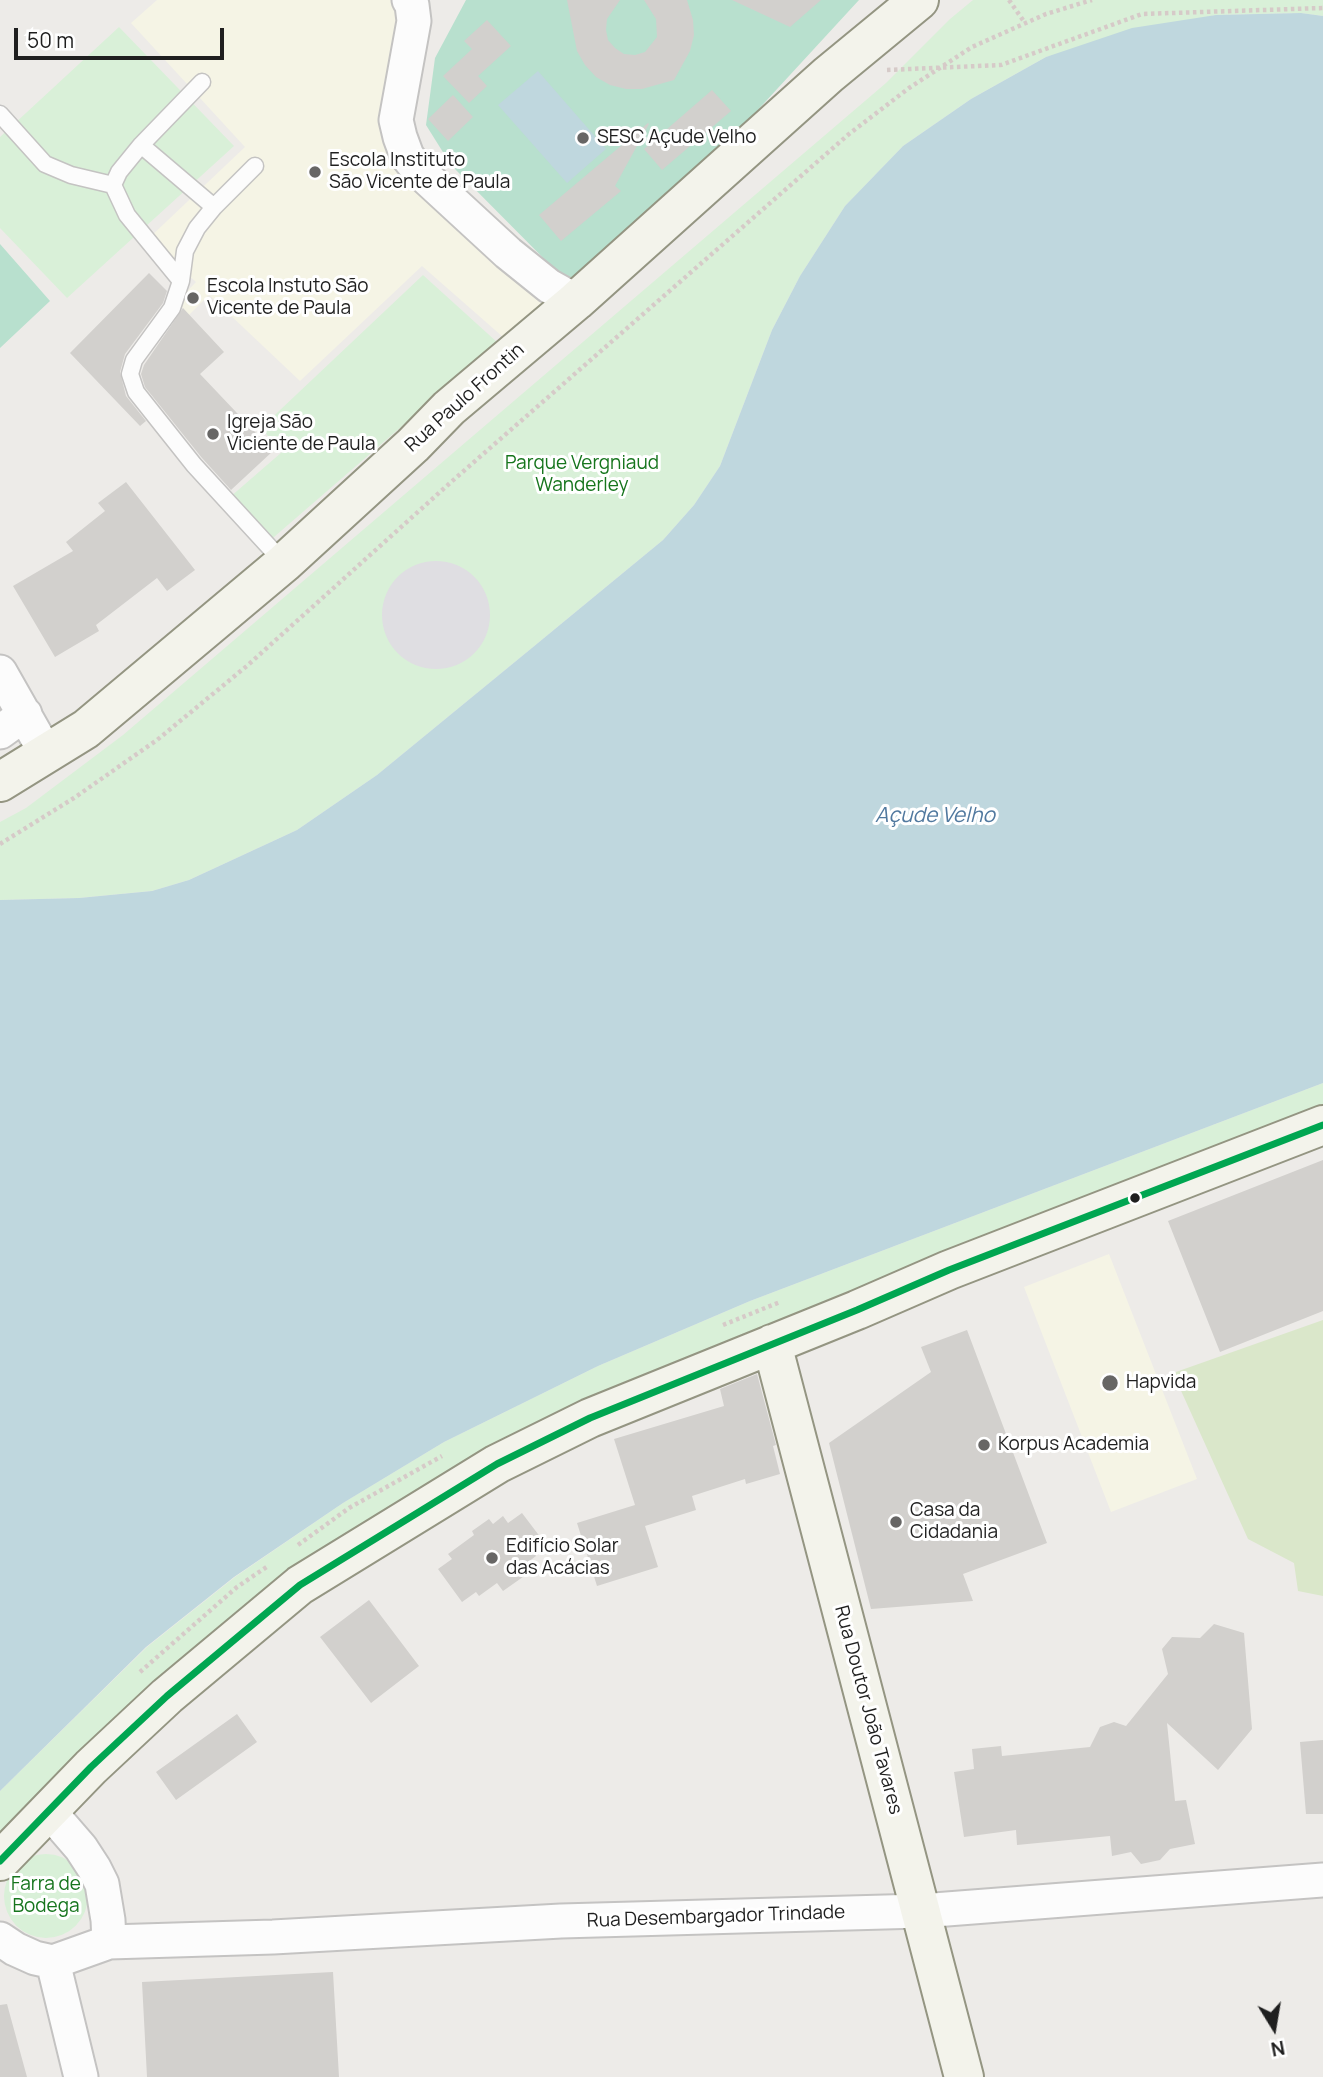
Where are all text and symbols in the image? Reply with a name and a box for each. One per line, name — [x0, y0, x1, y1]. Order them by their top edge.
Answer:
scale bar — [18, 14, 228, 58]
text: 50 m — [27, 26, 74, 54]
place label: SESC Açude Velho — [597, 127, 757, 149]
marker: SESC Açude Velho — [575, 130, 591, 146]
place label: Escola Instituto São Vicente de Paula — [329, 150, 510, 194]
marker: Escola Instituto São Vicente de Paula — [307, 164, 323, 180]
place label: Escola Instuto São Vicente de Paula — [207, 276, 368, 320]
marker: Escola Instuto São Vicente de Paula — [185, 290, 201, 306]
street label: Rua Paulo Frontin — [401, 339, 529, 457]
place label: Igreja São Viciente de Paula — [227, 412, 375, 456]
marker: Igreja São Viciente de Paula — [205, 426, 221, 442]
park label: Parque Vergniaud Wanderley — [505, 453, 659, 497]
water label: Açude Velho — [875, 803, 995, 829]
unlabelled marker — [1128, 1191, 1142, 1205]
place label: Hapvida — [1126, 1372, 1196, 1394]
marker: Hapvida — [1100, 1373, 1120, 1393]
place label: Korpus Academia — [998, 1434, 1149, 1456]
marker: Korpus Academia — [976, 1437, 992, 1453]
place label: Casa da Cidadania — [910, 1500, 998, 1544]
marker: Casa da Cidadania — [888, 1514, 904, 1530]
place label: Edifício Solar das Acácias — [506, 1536, 618, 1580]
marker: Edifício Solar das Acácias — [484, 1550, 500, 1566]
street label: Rua Doutor João Tavares — [829, 1603, 907, 1817]
park label: Farra de Bodega — [11, 1874, 81, 1918]
street label: Rua Desembargador Trindade — [586, 1901, 846, 1933]
north arrow — [1239, 1993, 1309, 2063]
text: N — [1269, 2035, 1287, 2063]

